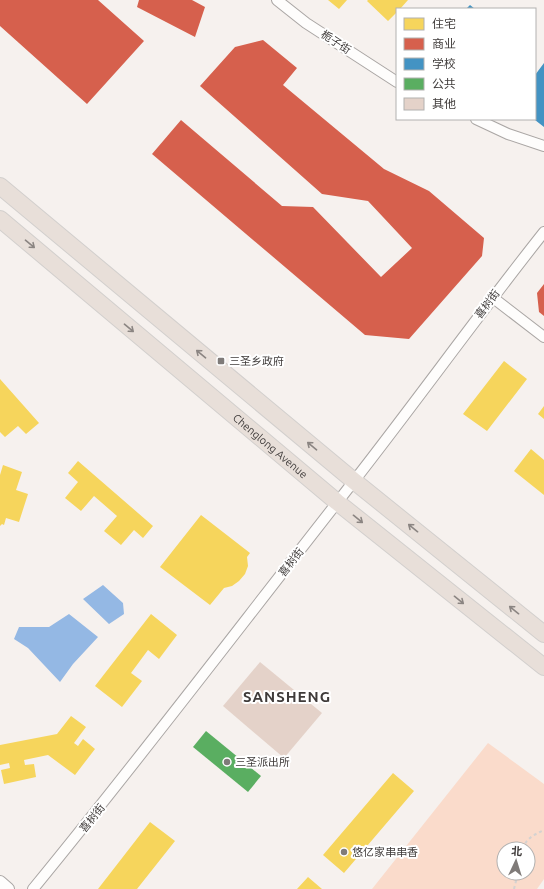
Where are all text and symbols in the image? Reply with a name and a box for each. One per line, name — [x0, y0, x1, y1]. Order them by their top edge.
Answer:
legend — [396, 8, 536, 120]
text: 住宅 — [432, 17, 456, 30]
street label: 栀子街 — [319, 28, 353, 56]
text: 商业 — [432, 37, 456, 50]
text: 学校 — [432, 57, 456, 70]
text: 公共 — [432, 77, 456, 90]
text: 其他 — [432, 97, 456, 110]
one-way arrow — [24, 240, 35, 249]
street label: 喜树街 — [472, 287, 502, 321]
one-way arrow — [124, 323, 135, 332]
one-way arrow — [196, 349, 207, 358]
place label: 三圣乡政府 — [229, 355, 284, 367]
marker: 三圣乡政府 — [216, 356, 226, 366]
street label: Chenglong Avenue — [231, 411, 310, 481]
one-way arrow — [307, 441, 317, 450]
one-way arrow — [352, 515, 363, 523]
one-way arrow — [407, 524, 418, 532]
street label: 喜树街 — [276, 545, 306, 579]
one-way arrow — [454, 596, 465, 604]
one-way arrow — [508, 605, 519, 614]
district label: SANSHENG — [243, 688, 331, 705]
place label: 三圣派出所 — [235, 756, 290, 768]
marker: 三圣派出所 — [222, 757, 232, 767]
street label: 喜树街 — [77, 801, 107, 835]
north arrow — [496, 841, 536, 881]
text: 北 — [511, 845, 523, 857]
place label: 悠亿家串串香 — [352, 846, 418, 858]
marker: 悠亿家串串香 — [339, 847, 349, 857]

